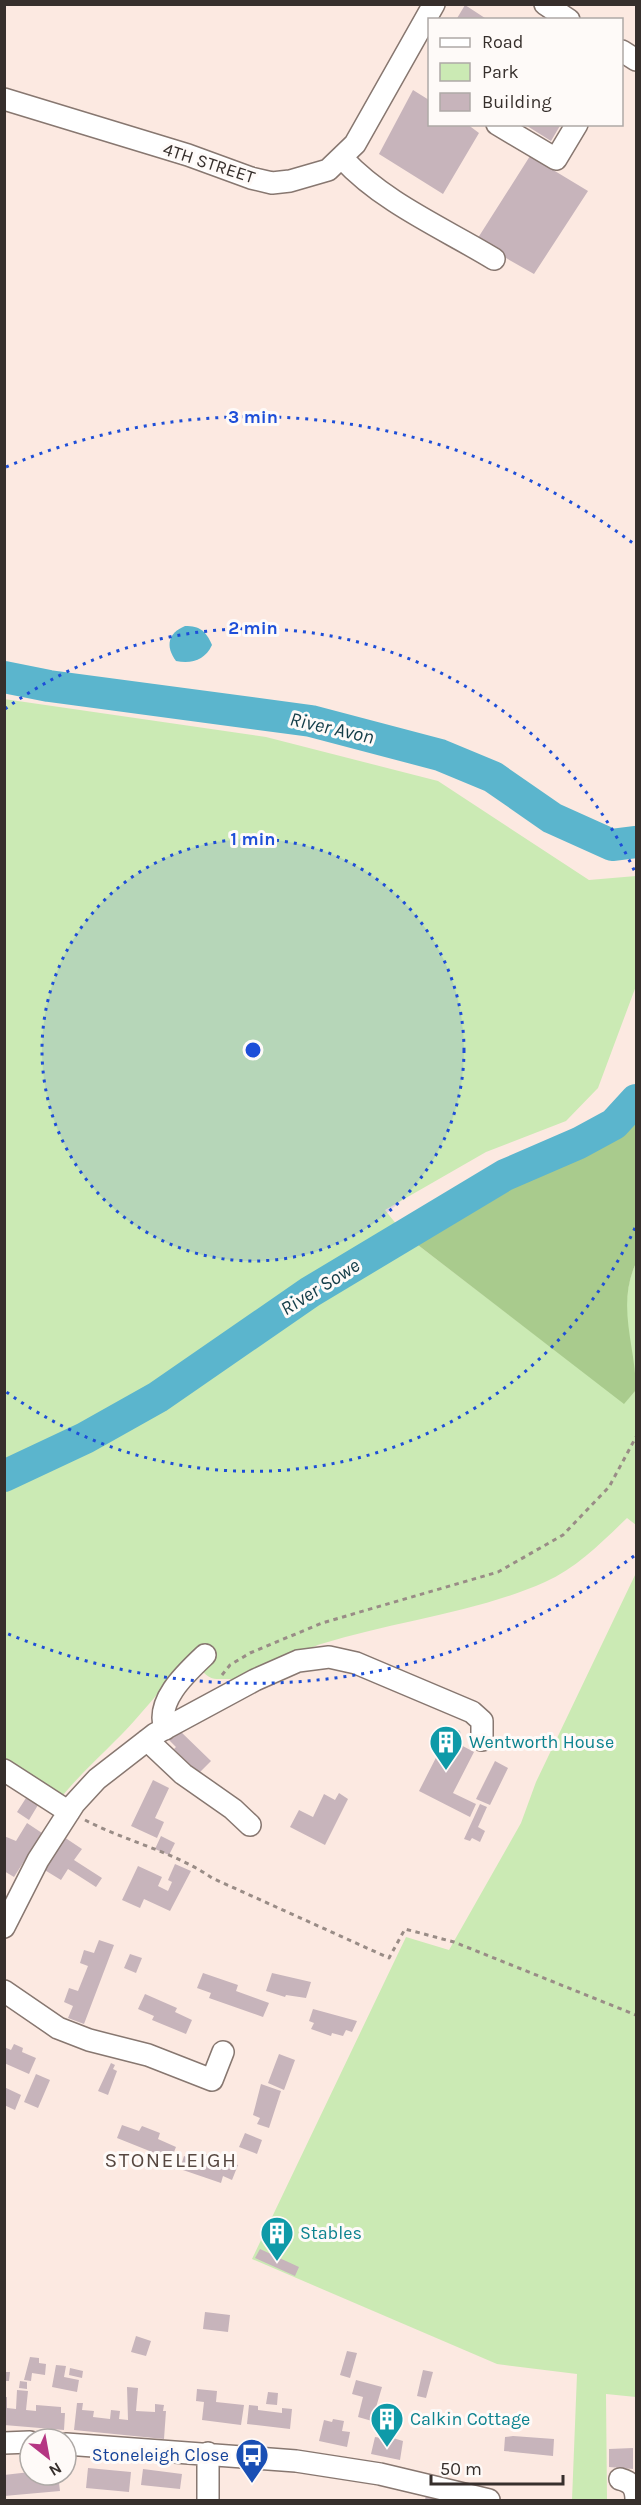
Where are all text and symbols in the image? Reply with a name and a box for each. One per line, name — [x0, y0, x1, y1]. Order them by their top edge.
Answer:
legend — [428, 18, 623, 126]
text: Road — [482, 31, 523, 53]
text: Park — [482, 61, 519, 83]
text: Building — [482, 91, 552, 113]
street label: 4TH STREET — [160, 138, 258, 188]
text: 3 min — [228, 406, 278, 428]
text: 2 min — [228, 617, 278, 639]
water label: River Avon — [288, 707, 376, 749]
text: 1 min — [230, 828, 276, 850]
centre of rings — [243, 1040, 263, 1060]
water label: River Sowe — [276, 1254, 364, 1320]
building icon: Wentworth House — [428, 1724, 464, 1771]
place label: Wentworth House — [469, 1731, 614, 1753]
district label: STONELEIGH — [105, 2148, 238, 2172]
building icon: Stables — [259, 2215, 295, 2262]
place label: Stables — [300, 2222, 362, 2244]
building icon: Calkin Cottage — [369, 2401, 405, 2448]
place label: Calkin Cottage — [410, 2408, 530, 2430]
north arrow — [18, 2427, 78, 2487]
bus stop icon: Stoneleigh Close — [234, 2437, 270, 2484]
place label: Stoneleigh Close — [92, 2444, 229, 2466]
scale bar — [431, 2448, 563, 2486]
text: N — [46, 2458, 65, 2481]
text: 50 m — [440, 2458, 482, 2480]

